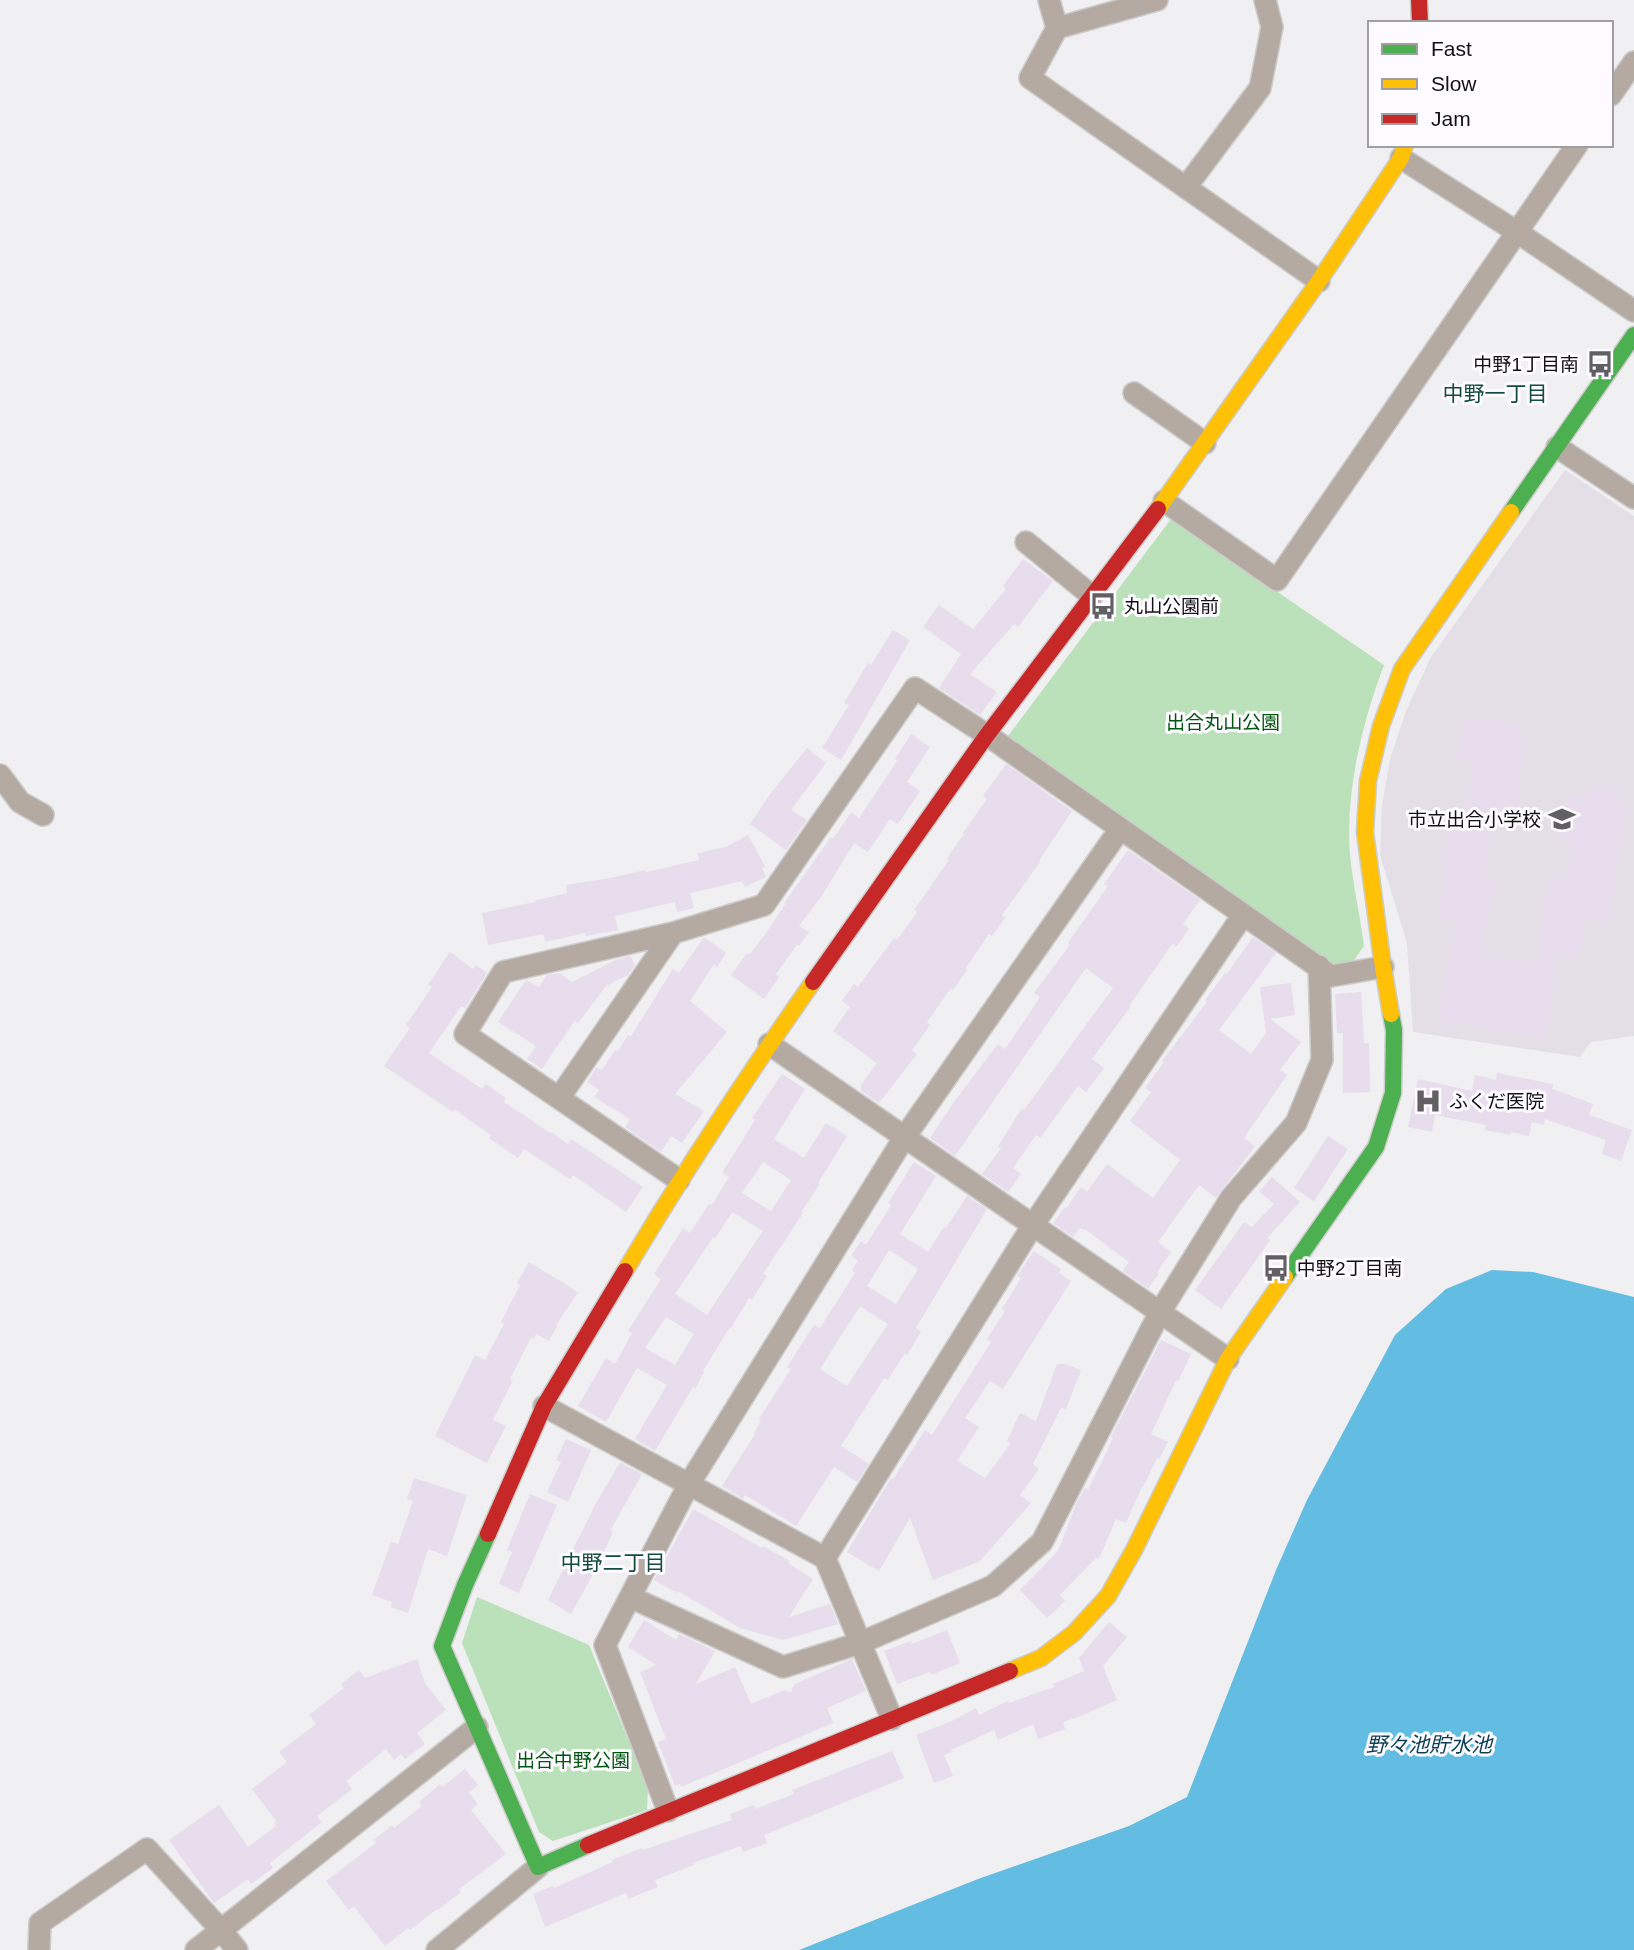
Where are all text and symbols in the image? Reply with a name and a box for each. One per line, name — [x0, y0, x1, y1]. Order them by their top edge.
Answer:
legend — [1368, 21, 1613, 147]
text: Fast — [1431, 37, 1472, 60]
text: Slow — [1431, 72, 1477, 95]
text: Jam — [1431, 107, 1471, 130]
bus stop icon: 中野1丁目南 — [1585, 349, 1615, 379]
place label: 中野1丁目南 — [1473, 354, 1579, 375]
district label: 中野一丁目 — [1443, 382, 1548, 405]
bus stop icon: 丸山公園前 — [1088, 591, 1118, 621]
place label: 丸山公園前 — [1124, 596, 1219, 617]
park label: 出合丸山公園 — [1166, 712, 1280, 733]
school or university icon: 市立出合小学校 — [1547, 804, 1577, 834]
place label: 市立出合小学校 — [1408, 809, 1541, 830]
hospital icon: ふくだ医院 — [1413, 1086, 1443, 1116]
place label: ふくだ医院 — [1449, 1091, 1544, 1112]
bus stop icon: 中野2丁目南 — [1261, 1253, 1291, 1283]
place label: 中野2丁目南 — [1297, 1258, 1403, 1279]
district label: 中野二丁目 — [561, 1551, 666, 1574]
water label: 野々池貯水池 — [1366, 1733, 1494, 1756]
park label: 出合中野公園 — [516, 1750, 630, 1771]

